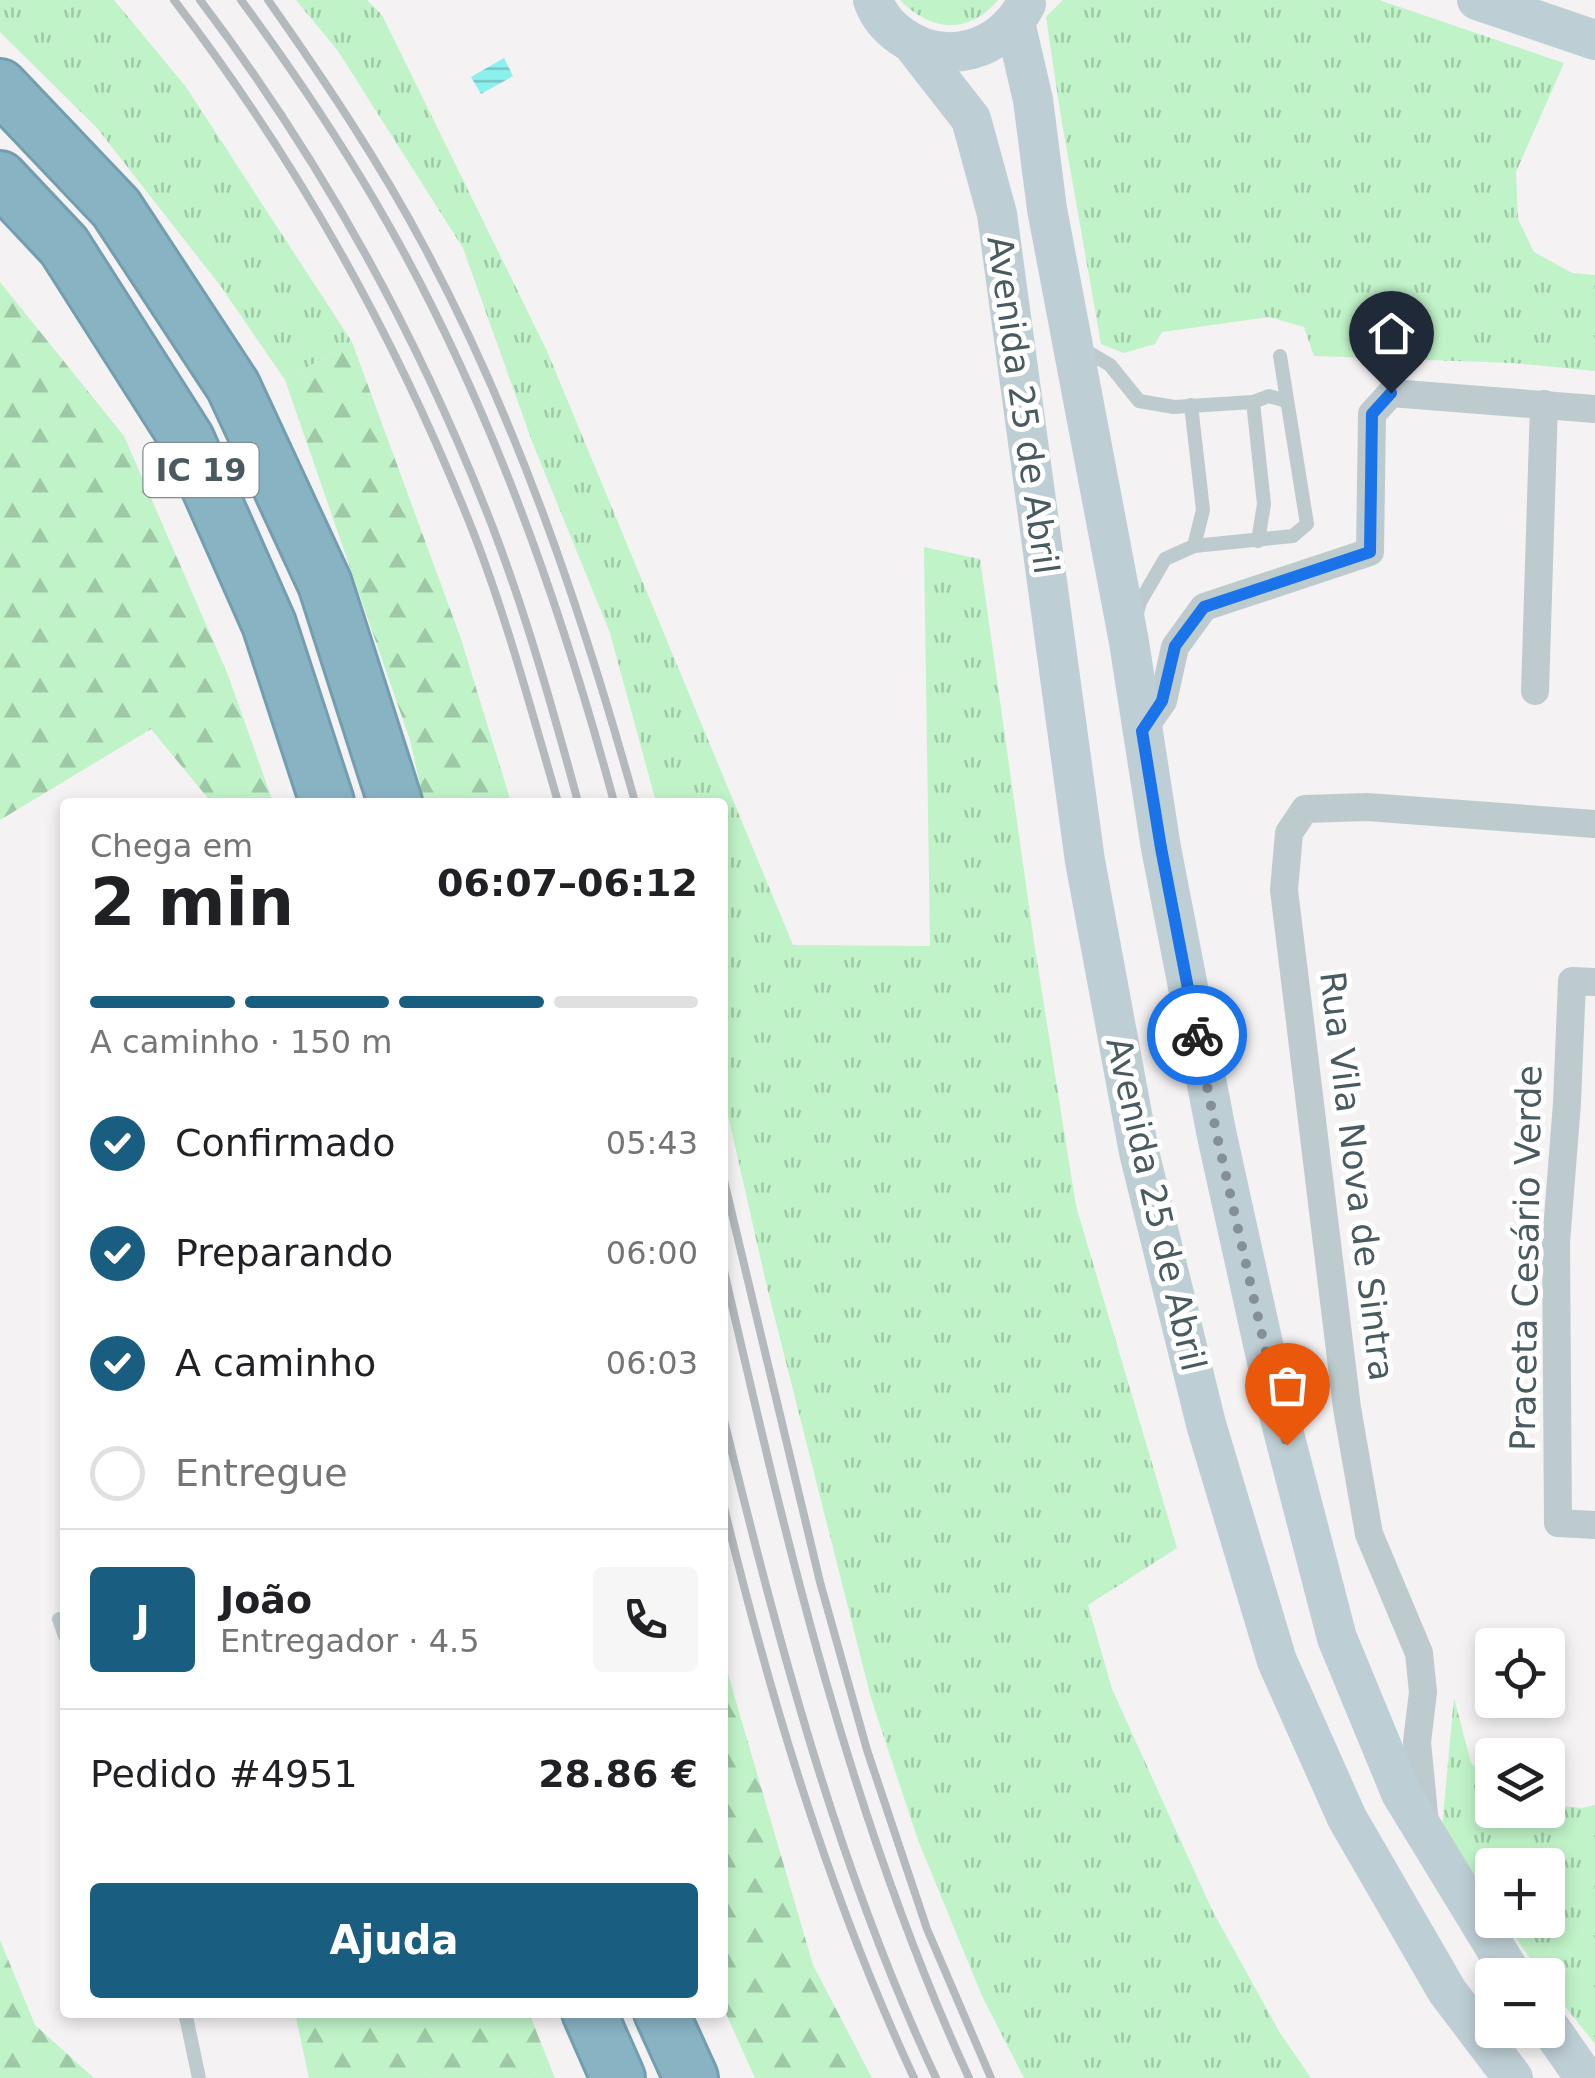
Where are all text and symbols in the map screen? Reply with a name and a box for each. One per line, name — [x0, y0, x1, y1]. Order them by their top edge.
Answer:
street label: Avenida 25 de Abril — [979, 233, 1067, 577]
pin — [1349, 291, 1434, 394]
icon: home — [1364, 306, 1419, 361]
road number: IC 19 — [144, 443, 258, 497]
text: Chega em — [90, 827, 253, 865]
text: 06:07–06:12 — [437, 861, 698, 905]
text: 2 min — [90, 865, 294, 940]
street label: Rua Vila Nova de Sintra — [1312, 969, 1402, 1383]
courier — [1147, 985, 1247, 1085]
icon: bike — [1170, 1008, 1225, 1063]
text: A caminho · 150 m — [90, 1023, 392, 1061]
street label: Avenida 25 de Abril — [1098, 1033, 1214, 1375]
street label: Praceta Cesário Verde — [1503, 1065, 1549, 1451]
icon: check — [90, 1116, 145, 1171]
text: Confirmado — [175, 1121, 395, 1165]
text: 05:43 — [606, 1124, 698, 1162]
icon: check — [90, 1226, 145, 1281]
text: Preparando — [175, 1231, 393, 1275]
text: 06:00 — [606, 1234, 698, 1272]
icon: check — [90, 1336, 145, 1391]
text: A caminho — [175, 1341, 376, 1385]
pin — [1245, 1343, 1330, 1446]
text: 06:03 — [606, 1344, 698, 1382]
icon: bag — [1260, 1358, 1315, 1413]
text: Entregue — [175, 1451, 348, 1495]
button: phone — [593, 1567, 698, 1672]
text: João — [220, 1578, 312, 1622]
text: J — [135, 1597, 150, 1641]
text: Entregador · 4.5 — [220, 1622, 480, 1660]
map controls — [1475, 1628, 1565, 2048]
button: locate — [1475, 1628, 1565, 1718]
button: layers — [1475, 1738, 1565, 1828]
text: Pedido #4951 — [90, 1752, 358, 1796]
text: 28.86 € — [538, 1752, 698, 1796]
button: + — [1475, 1848, 1565, 1938]
button: Ajuda — [90, 1883, 698, 1998]
button: − — [1475, 1958, 1565, 2048]

